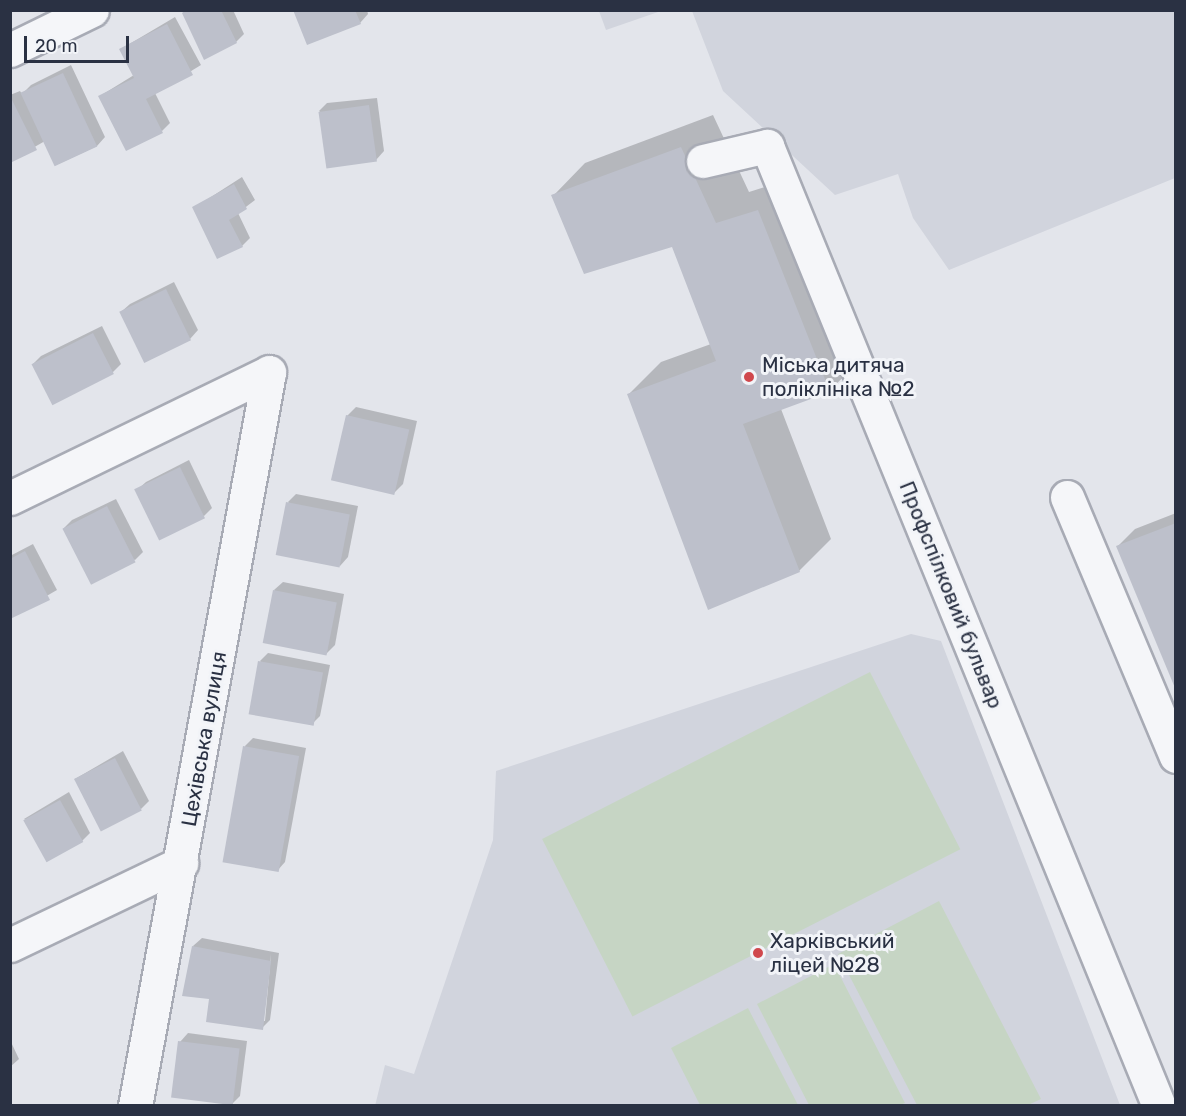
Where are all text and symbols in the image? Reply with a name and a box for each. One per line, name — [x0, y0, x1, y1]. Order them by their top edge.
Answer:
scale bar — [27, 24, 132, 62]
text: 20 m — [35, 35, 77, 57]
place label: Міська дитяча поліклініка №2 — [762, 352, 915, 402]
marker: Міська дитяча поліклініка №2 — [740, 368, 758, 386]
street label: Профспілковий бульвар — [894, 478, 1008, 712]
street label: Цехівська вулиця — [176, 649, 232, 829]
place label: Харківський ліцей №28 — [770, 928, 894, 978]
marker: Харківський ліцей №28 — [751, 946, 765, 960]

